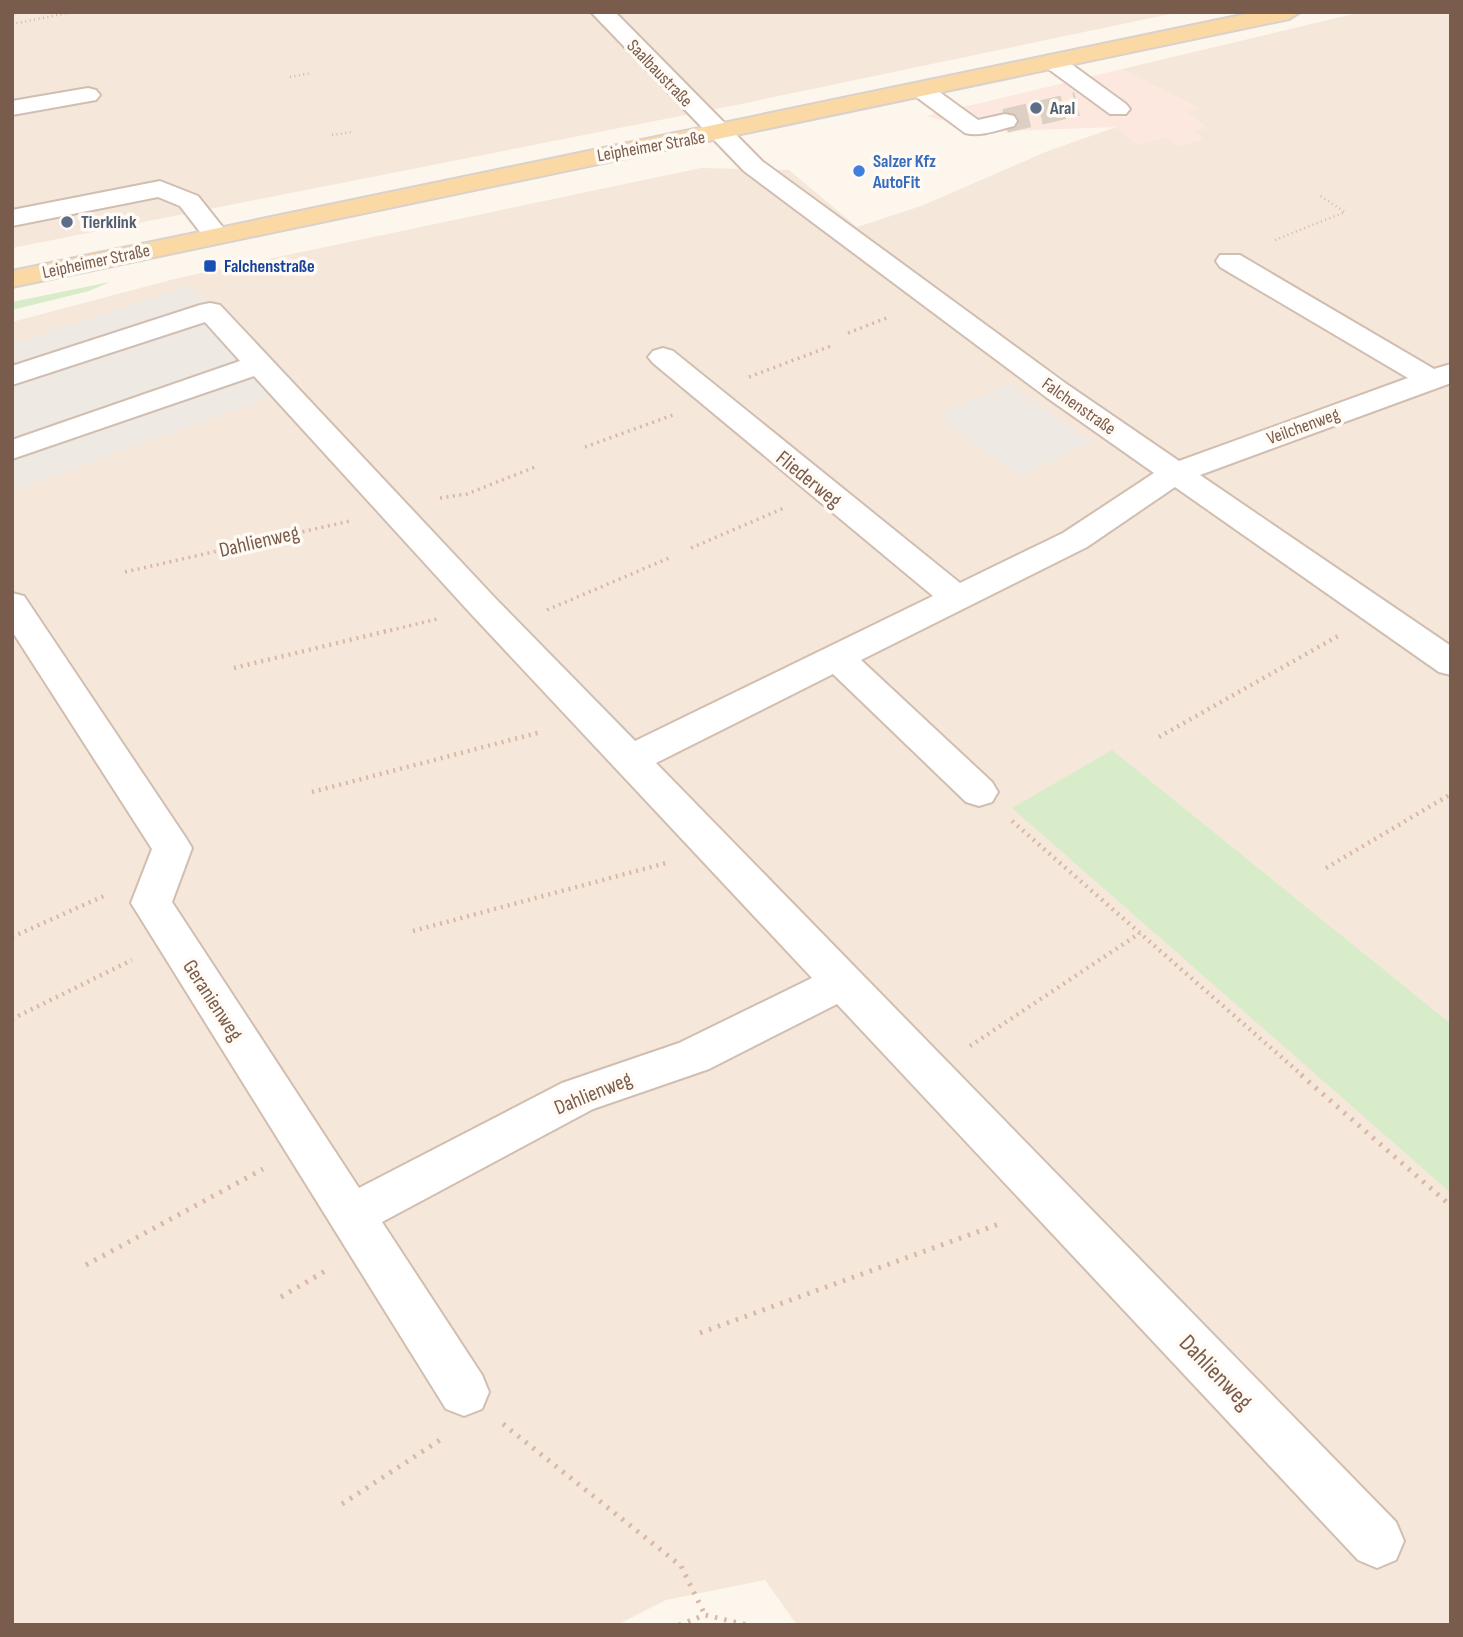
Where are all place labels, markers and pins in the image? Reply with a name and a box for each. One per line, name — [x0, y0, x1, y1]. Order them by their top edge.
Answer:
place label: Aral — [1049, 98, 1075, 119]
marker: Aral — [1028, 100, 1044, 116]
place label: Salzer Kfz AutoFit — [872, 151, 936, 193]
marker: Salzer Kfz AutoFit — [851, 163, 867, 179]
place label: Tierklink — [81, 212, 137, 233]
marker: Tierklink — [59, 214, 75, 230]
place label: Falchenstraße — [224, 256, 315, 277]
marker: Falchenstraße — [202, 258, 218, 274]

